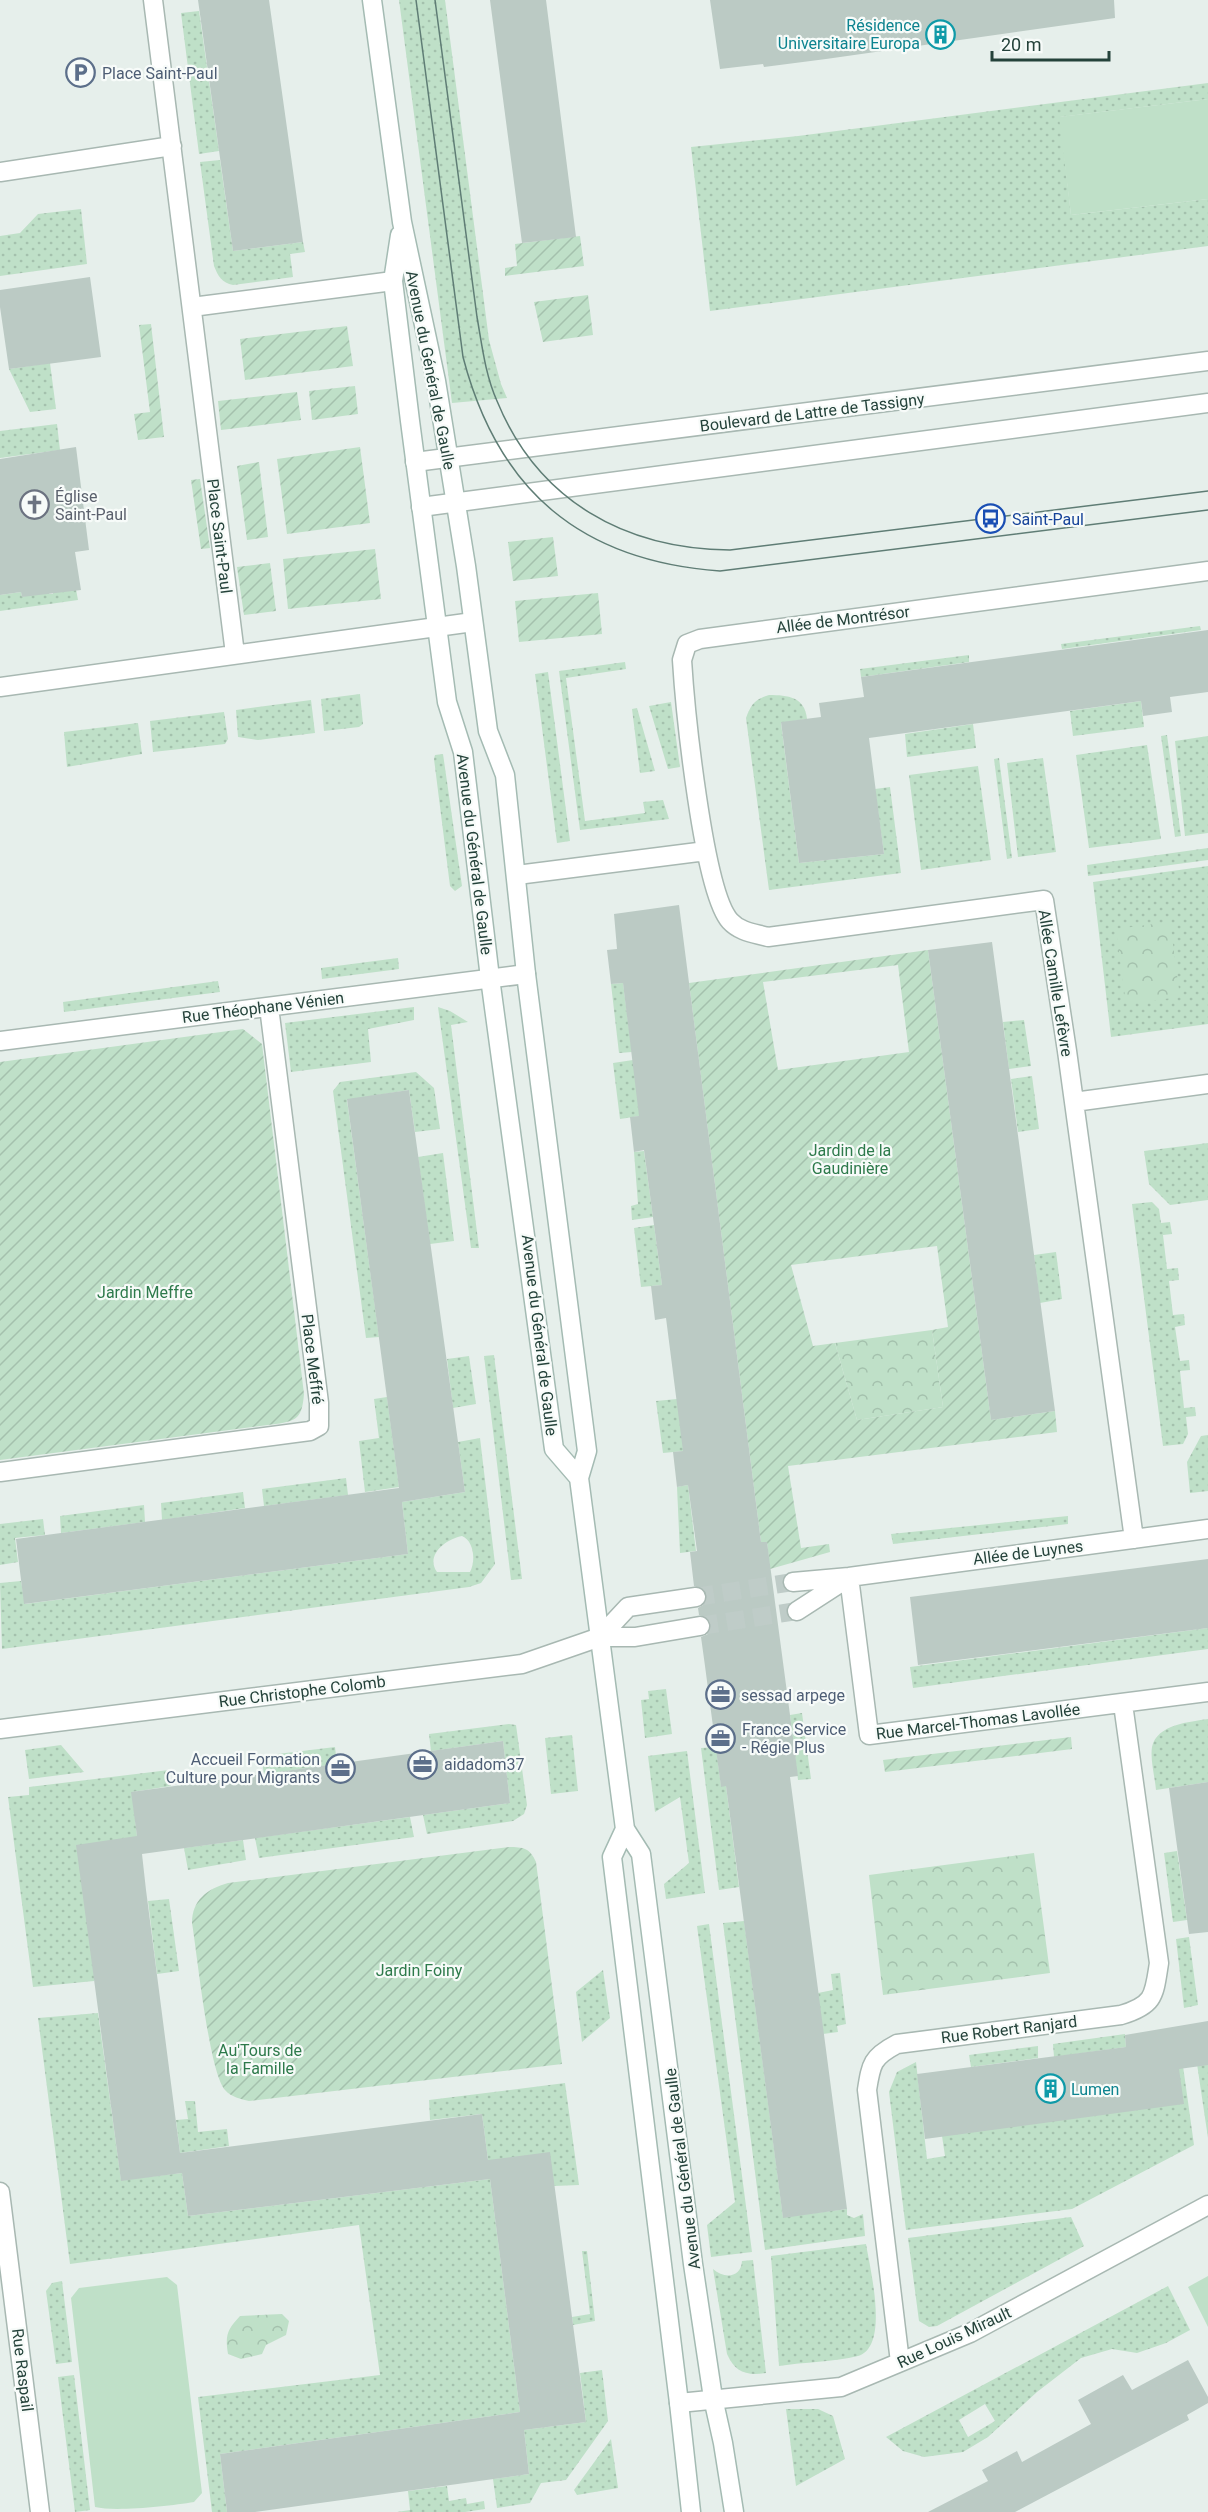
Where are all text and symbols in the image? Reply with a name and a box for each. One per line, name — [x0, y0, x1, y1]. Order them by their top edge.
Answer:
place label: Résidence Universitaire Europa — [778, 16, 920, 53]
building icon: Résidence Universitaire Europa — [925, 18, 957, 50]
scale bar — [992, 24, 1109, 62]
text: 20 m — [1001, 34, 1041, 55]
parking icon: Place Saint-Paul — [65, 57, 97, 89]
place label: Place Saint-Paul — [102, 64, 218, 83]
street label: Avenue du Général de Gaulle — [402, 269, 459, 471]
street label: Boulevard de Lattre de Tassigny — [699, 389, 926, 436]
street label: Place Saint-Paul — [203, 478, 236, 595]
place label: Église Saint-Paul — [55, 487, 127, 524]
church icon: Église Saint-Paul — [18, 489, 50, 521]
bus stop icon: Saint-Paul — [975, 503, 1007, 535]
place label: Saint-Paul — [1012, 510, 1084, 529]
street label: Allée de Montrésor — [775, 602, 911, 637]
street label: Avenue du Général de Gaulle — [453, 752, 496, 956]
street label: Allée Camille Lefèvre — [1034, 908, 1077, 1058]
street label: Rue Théophane Vénien — [181, 988, 345, 1027]
park label: Jardin de la Gaudinière — [809, 1141, 891, 1178]
street label: Avenue du Général de Gaulle — [518, 1233, 561, 1437]
park label: Jardin Meffre — [97, 1283, 193, 1302]
street label: Place Meffré — [298, 1313, 327, 1405]
street label: Allée de Luynes — [972, 1536, 1084, 1569]
street label: Rue Christophe Colomb — [218, 1672, 387, 1711]
office icon: sessad arpege — [704, 1679, 736, 1711]
place label: sessad arpege — [741, 1686, 845, 1705]
street label: Rue Marcel-Thomas Lavollée — [875, 1700, 1081, 1743]
place label: France Service - Régie Plus — [742, 1720, 846, 1757]
office icon: France Service - Régie Plus — [705, 1722, 737, 1754]
office icon: aidadom37 — [407, 1748, 439, 1780]
place label: Accueil Formation Culture pour Migrants — [166, 1750, 320, 1787]
office icon: Accueil Formation Culture pour Migrants — [325, 1752, 357, 1784]
place label: aidadom37 — [444, 1755, 524, 1774]
park label: Jardin Foiny — [376, 1961, 463, 1980]
street label: Rue Robert Ranjard — [940, 2012, 1078, 2047]
park label: Au'Tours de la Famille — [218, 2041, 302, 2078]
street label: Avenue du Général de Gaulle — [661, 2067, 704, 2271]
building icon: Lumen — [1034, 2073, 1066, 2105]
place label: Lumen — [1071, 2080, 1119, 2099]
street label: Rue Louis Mirault — [894, 2303, 1014, 2372]
street label: Rue Raspail — [8, 2328, 37, 2413]

